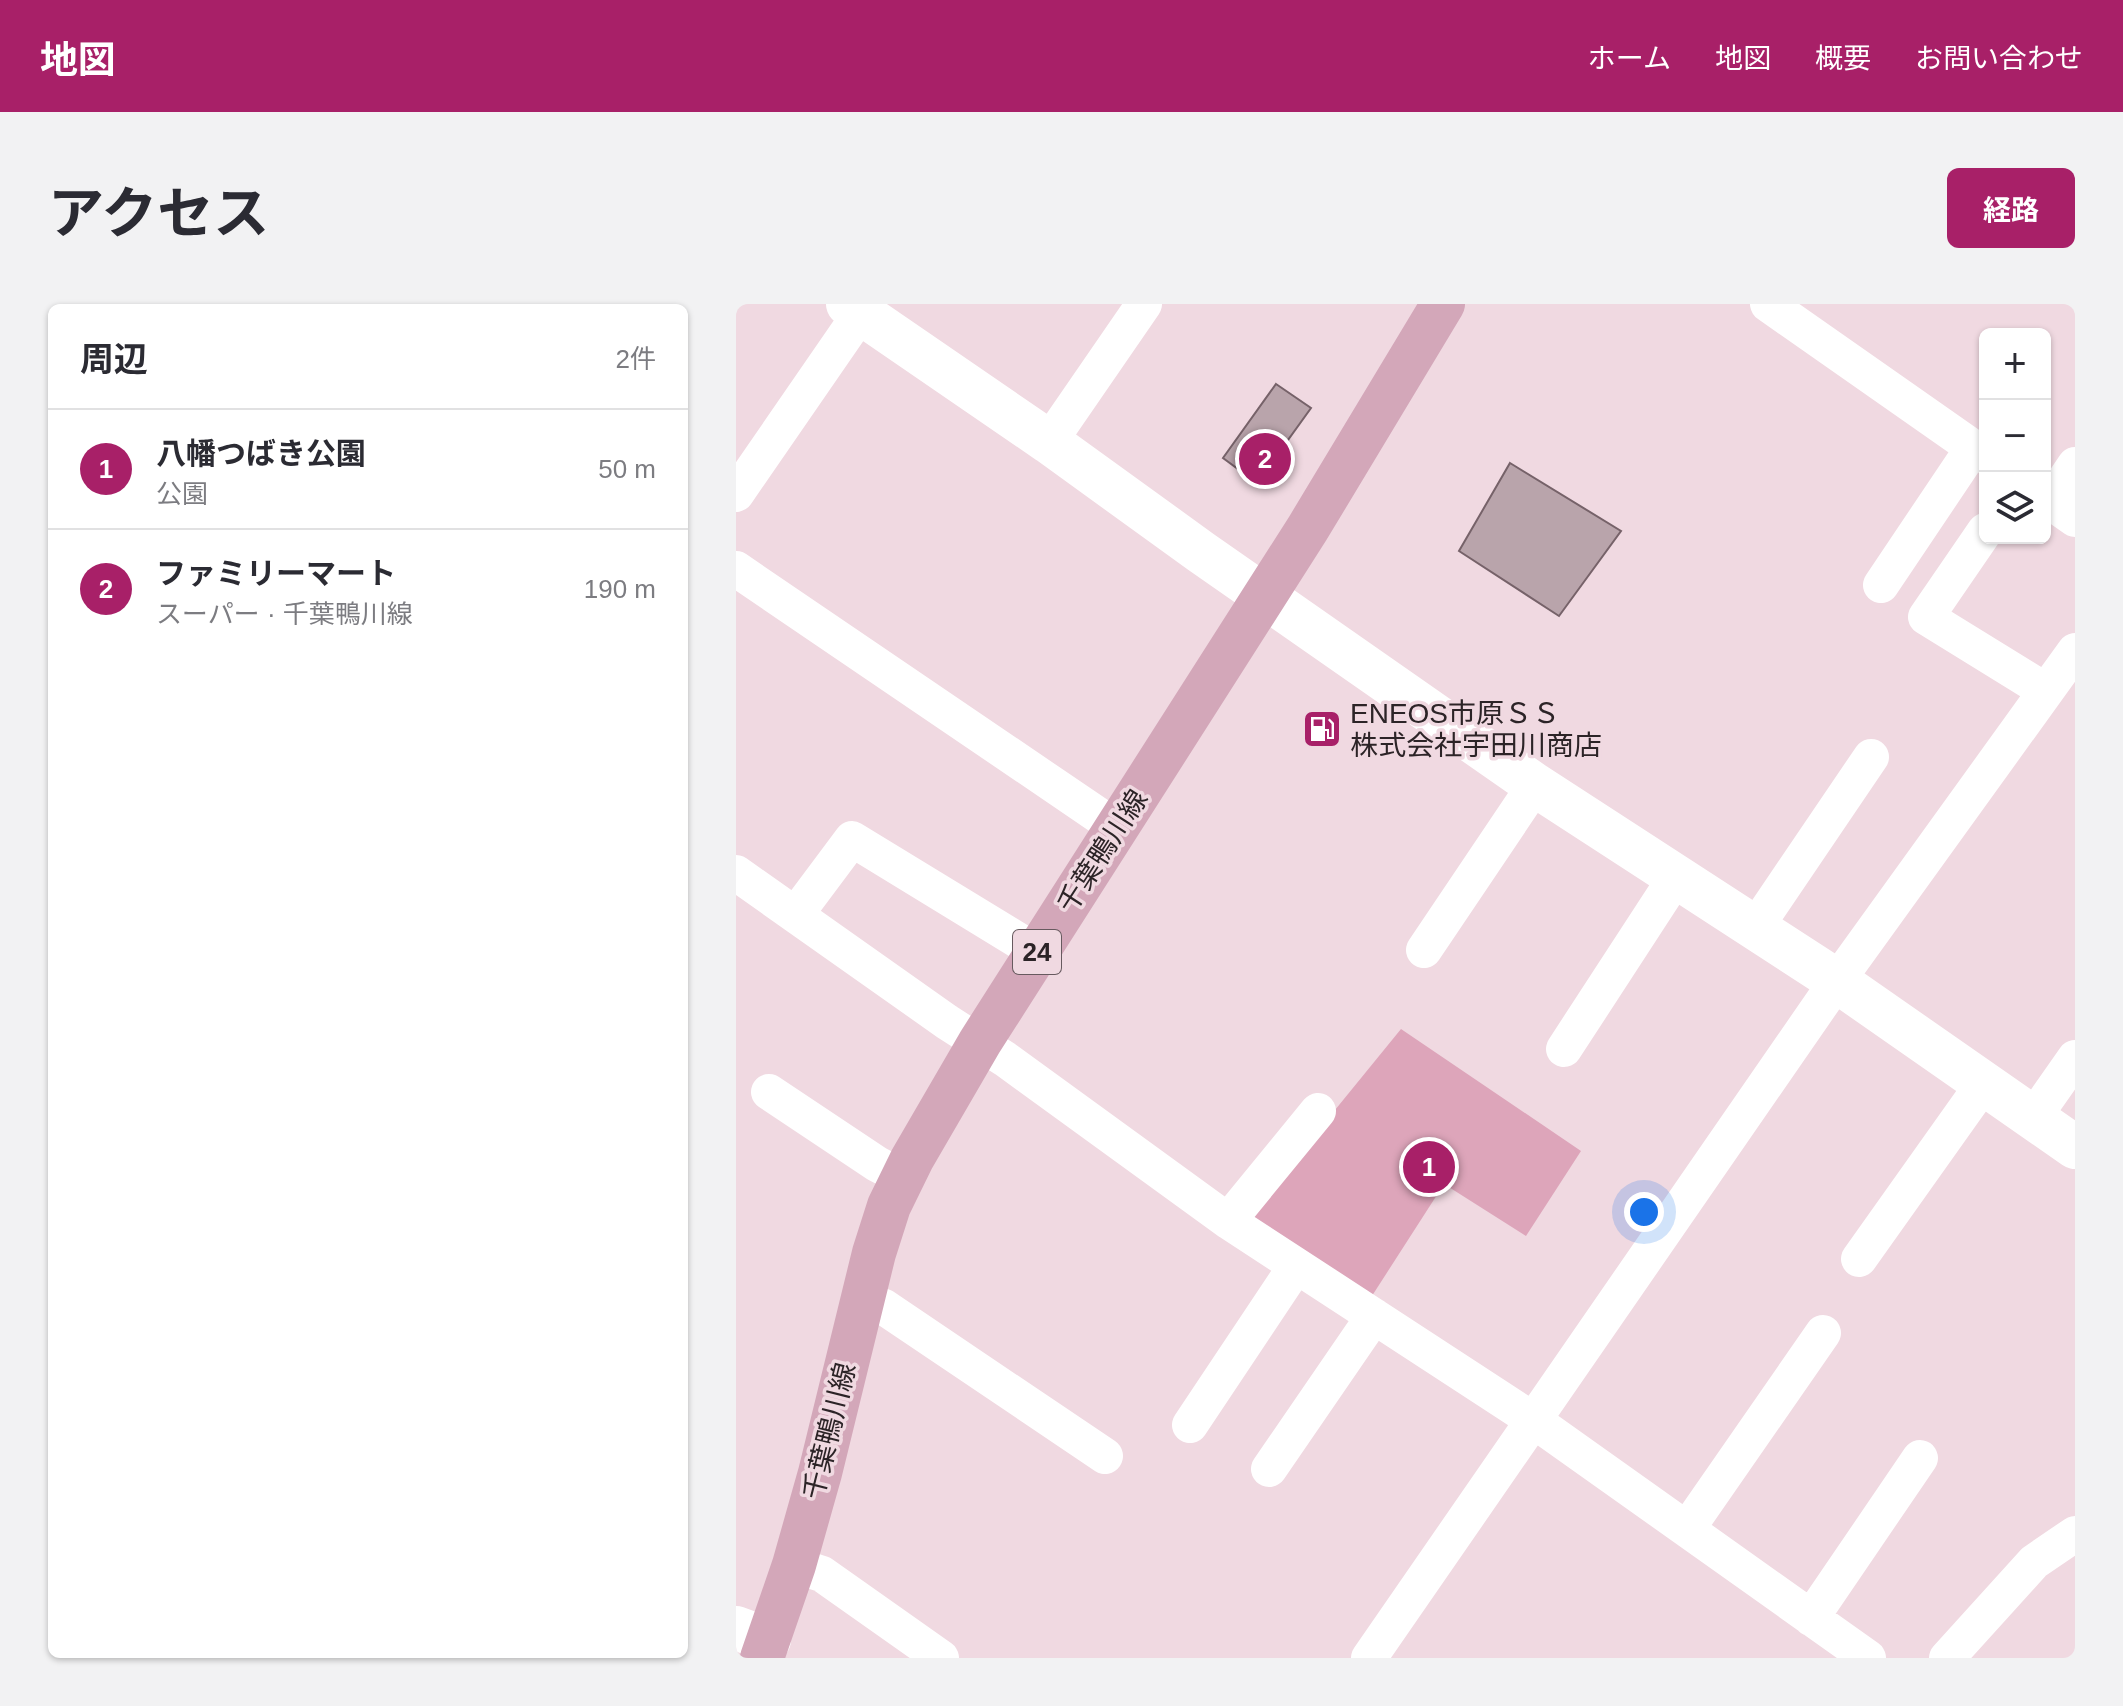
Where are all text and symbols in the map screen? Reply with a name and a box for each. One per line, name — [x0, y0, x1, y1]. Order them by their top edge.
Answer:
text: 地図 — [40, 39, 116, 81]
text: ホーム — [1588, 43, 1671, 74]
text: 地図 — [1715, 43, 1771, 74]
text: 概要 — [1815, 43, 1871, 74]
text: お問い合わせ — [1915, 43, 2083, 74]
button: 経路 — [1947, 168, 2075, 248]
text: アクセス — [48, 182, 269, 245]
map controls — [1979, 328, 2051, 544]
button: + — [1979, 328, 2051, 400]
text: 周辺 — [80, 340, 148, 378]
text: 2件 — [616, 344, 656, 374]
button: − — [1979, 400, 2051, 472]
pin: 2 — [1239, 429, 1291, 489]
text: 八幡つばき公園 — [156, 437, 366, 470]
text: 1 — [99, 454, 113, 484]
text: 50 m — [598, 454, 656, 484]
button: layers — [1979, 472, 2051, 544]
text: 公園 — [156, 479, 208, 509]
text: ファミリーマート — [156, 557, 396, 590]
text: 2 — [99, 574, 113, 604]
text: 190 m — [584, 574, 656, 604]
text: スーパー · 千葉鴨川線 — [156, 599, 413, 629]
place label: ENEOS市原ＳＳ 株式会社宇田川商店 — [1350, 698, 1602, 761]
fuel station icon: ENEOS市原ＳＳ 株式会社宇田川商店 — [1301, 708, 1343, 750]
street label: 千葉鴨川線 — [1051, 784, 1154, 918]
road number: 24 — [1013, 930, 1061, 974]
pin: 1 — [1403, 1137, 1455, 1197]
your location — [1624, 1192, 1664, 1232]
street label: 千葉鴨川線 — [798, 1359, 861, 1503]

